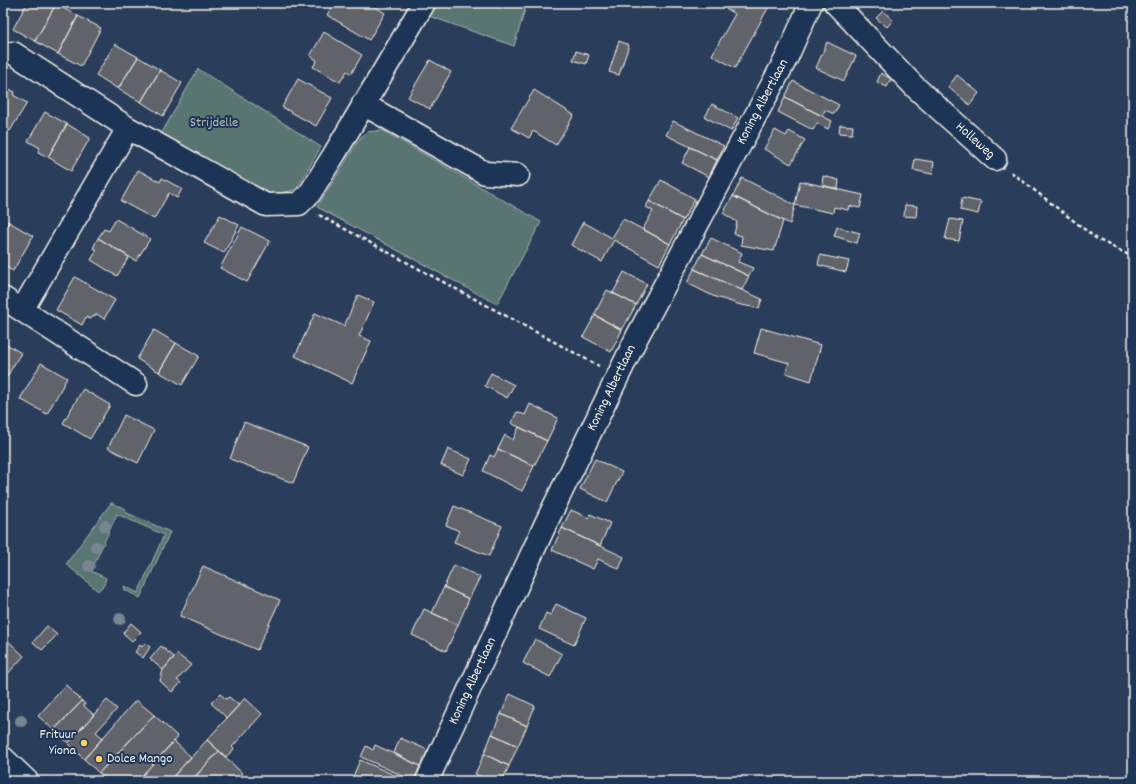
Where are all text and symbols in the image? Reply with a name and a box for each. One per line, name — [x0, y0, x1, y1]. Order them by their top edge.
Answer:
street label: Koning Albertlaan — [732, 56, 794, 148]
park label: Strijdelle — [190, 113, 238, 133]
street label: Holleweg — [951, 118, 999, 164]
street label: Koning Albertlaan — [582, 341, 642, 435]
street label: Koning Albertlaan — [444, 634, 502, 728]
place label: Frituur Yiona — [40, 725, 77, 761]
marker: Frituur Yiona — [79, 738, 89, 748]
place label: Dolce Mango — [107, 749, 172, 769]
marker: Dolce Mango — [94, 754, 104, 764]

